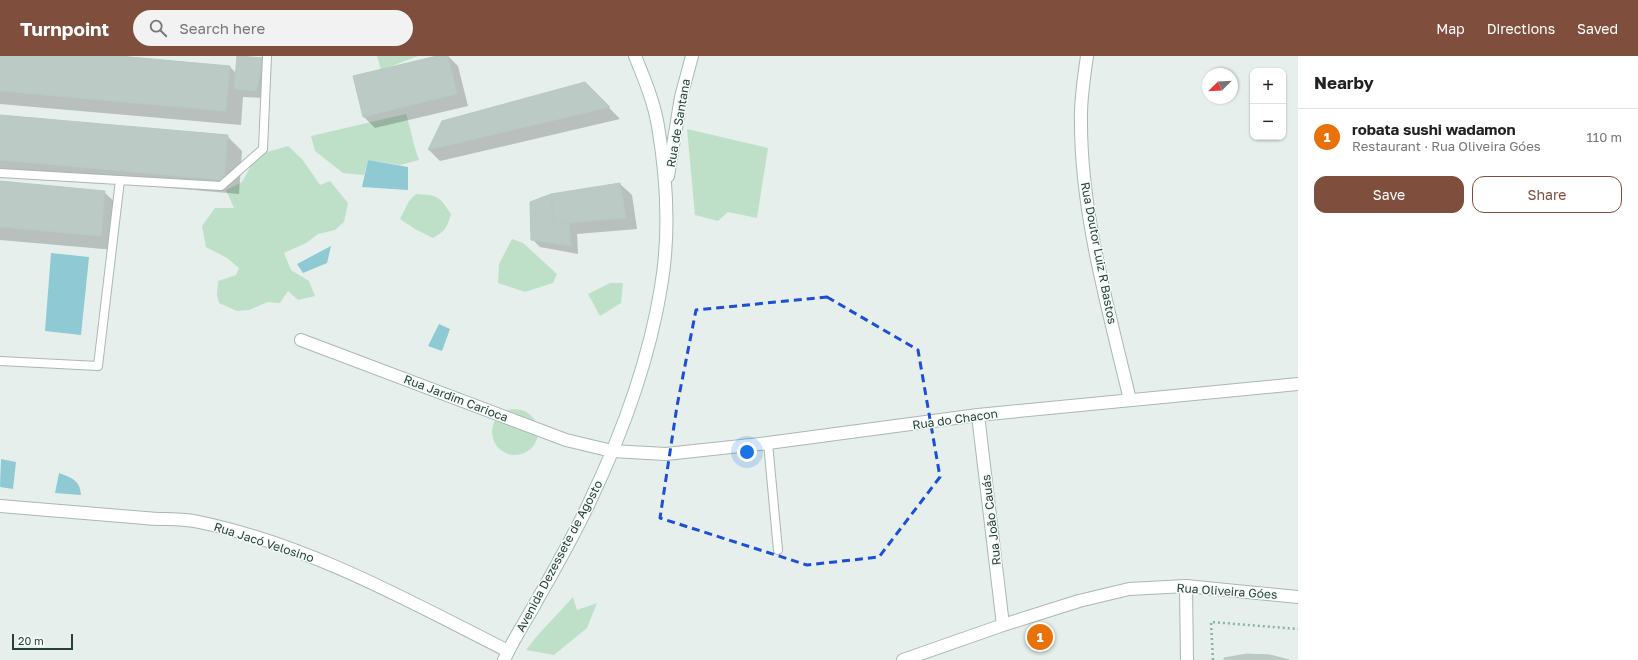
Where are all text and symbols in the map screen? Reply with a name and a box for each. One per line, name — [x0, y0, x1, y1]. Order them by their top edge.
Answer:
search box — [133, 10, 413, 46]
text: Turnpoint — [20, 17, 109, 40]
icon: search — [147, 17, 169, 39]
text: Search here — [179, 19, 265, 37]
text: Map — [1436, 20, 1465, 37]
text: Directions — [1487, 20, 1555, 37]
text: Saved — [1577, 20, 1618, 37]
north arrow — [1202, 68, 1238, 104]
map controls — [1250, 68, 1286, 140]
button: + — [1250, 68, 1286, 104]
text: Nearby — [1314, 72, 1374, 93]
street label: Rua de Santana — [663, 77, 693, 169]
button: − — [1250, 104, 1286, 140]
text: robata sushi wadamon — [1352, 120, 1516, 138]
text: 1 — [1324, 129, 1330, 145]
text: 110 m — [1587, 129, 1622, 145]
text: Restaurant · Rua Oliveira Góes — [1352, 138, 1541, 154]
button: Save — [1314, 176, 1464, 213]
button: Share — [1472, 176, 1622, 213]
street label: Rua Doutor Luiz R Bastos — [1078, 181, 1120, 325]
street label: Rua Jardim Carioca — [402, 371, 510, 425]
street label: Rua do Chacon — [911, 406, 999, 432]
your location — [737, 442, 757, 462]
street label: Rua João Cauás — [978, 474, 1004, 566]
street label: Avenida Dezessete de Agosto — [513, 478, 605, 634]
street label: Rua Jacó Velosino — [212, 519, 316, 565]
street label: Rua Oliveira Góes — [1176, 580, 1278, 602]
pin: 1 — [1027, 622, 1053, 652]
scale bar — [12, 632, 73, 651]
text: 20 m — [18, 634, 44, 647]

